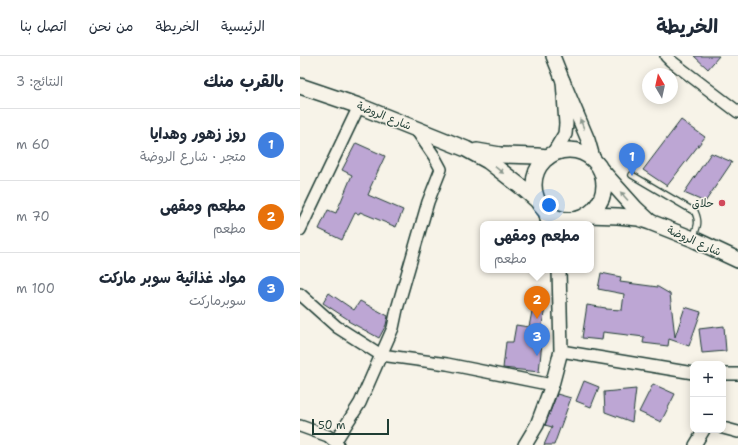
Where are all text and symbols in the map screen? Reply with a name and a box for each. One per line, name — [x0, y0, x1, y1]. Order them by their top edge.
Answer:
text: الخريطة — [656, 14, 718, 39]
text: اتصل بنا — [20, 17, 67, 35]
text: من نحن — [89, 17, 133, 35]
text: الخريطة — [155, 17, 199, 35]
text: الرئيسية — [221, 17, 265, 35]
north arrow — [642, 68, 678, 104]
text: بالقرب منك — [204, 70, 284, 92]
text: النتائج: 3 — [16, 73, 63, 90]
street label: شارع الروضة — [354, 98, 414, 135]
one-way arrow — [578, 117, 584, 129]
text: روز زهور وهدايا — [150, 124, 246, 144]
text: 60 m — [16, 136, 50, 153]
text: 1 — [268, 136, 274, 153]
pin: 1 — [619, 143, 645, 176]
text: متجر · شارع الروضة — [140, 148, 246, 165]
one-way arrow — [494, 166, 505, 174]
one-way arrow — [620, 191, 629, 201]
your location — [539, 195, 559, 215]
text: مطعم ومقهى — [160, 196, 246, 216]
place label: حلاق — [692, 196, 714, 211]
marker: حلاق — [717, 198, 727, 208]
text: 70 m — [16, 208, 50, 225]
text: 2 — [266, 208, 276, 225]
text: مطعم — [213, 220, 246, 237]
popup — [480, 221, 594, 273]
street label: شارع الروضة — [664, 222, 723, 260]
text: مطعم ومقهى — [494, 226, 580, 246]
text: مطعم — [494, 250, 527, 267]
text: مواد غذائية سوبر ماركت — [99, 268, 246, 288]
text: 100 m — [16, 280, 55, 297]
text: 3 — [266, 280, 276, 297]
pin: 2 — [524, 286, 550, 319]
text: سوبرماركت — [189, 292, 246, 309]
pin: 3 — [524, 323, 550, 356]
map controls — [690, 361, 726, 433]
button: + — [690, 361, 726, 397]
button: − — [690, 397, 726, 433]
scale bar — [312, 417, 389, 436]
text: 50 m — [318, 418, 346, 433]

